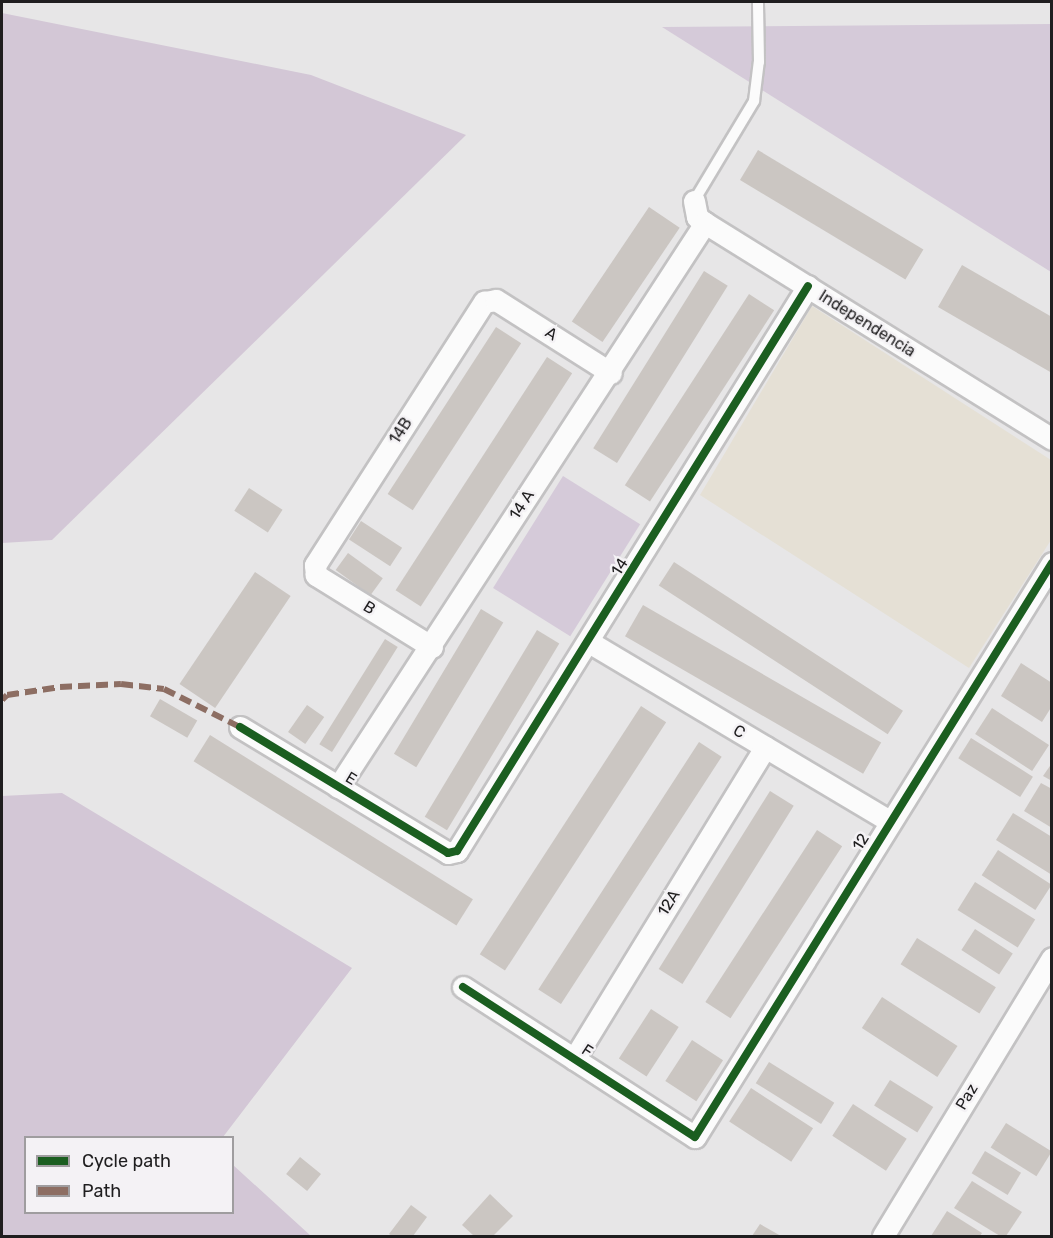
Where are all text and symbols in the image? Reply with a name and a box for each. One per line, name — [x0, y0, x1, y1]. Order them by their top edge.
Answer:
street label: Independencia — [815, 287, 919, 361]
street label: A — [541, 323, 561, 345]
street label: 14B — [385, 414, 417, 448]
street label: 14 A — [505, 487, 539, 523]
street label: 14 — [607, 555, 633, 579]
street label: B — [359, 597, 379, 619]
street label: C — [729, 721, 749, 743]
street label: E — [342, 768, 360, 790]
street label: 12 — [849, 830, 873, 854]
street label: 12A — [654, 886, 684, 920]
street label: F — [578, 1040, 596, 1062]
street label: Paz — [952, 1080, 982, 1114]
legend — [24, 1136, 234, 1214]
text: Cycle path — [82, 1150, 171, 1172]
text: Path — [82, 1180, 121, 1202]

